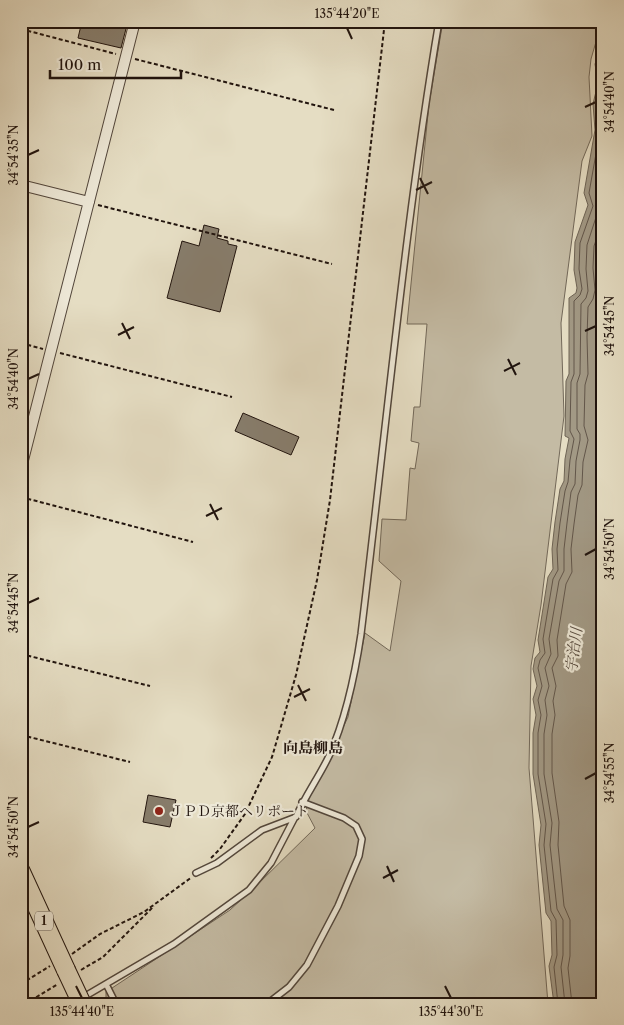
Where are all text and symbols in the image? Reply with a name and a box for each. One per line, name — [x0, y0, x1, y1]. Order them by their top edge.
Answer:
text: 135°44'20"E — [315, 6, 379, 21]
scale bar — [50, 48, 181, 80]
text: 100 m — [58, 55, 101, 74]
text: 34°54'40"N — [602, 71, 617, 133]
text: 34°54'35"N — [6, 125, 21, 185]
text: 34°54'45"N — [602, 296, 617, 356]
text: 34°54'40"N — [6, 348, 21, 410]
text: 34°54'50"N — [602, 518, 617, 580]
text: 34°54'45"N — [6, 573, 21, 633]
water label: 宇治川 — [561, 624, 586, 673]
district label: 向島柳島 — [283, 738, 343, 757]
text: 34°54'55"N — [602, 743, 617, 803]
text: 34°54'50"N — [6, 796, 21, 858]
place label: ＪＰＤ京都ヘリポート — [169, 802, 309, 820]
marker: ＪＰＤ京都ヘリポート — [153, 805, 165, 817]
road number: 1 — [35, 911, 53, 930]
text: 135°44'40"E — [50, 1004, 114, 1019]
text: 135°44'30"E — [419, 1004, 483, 1019]

